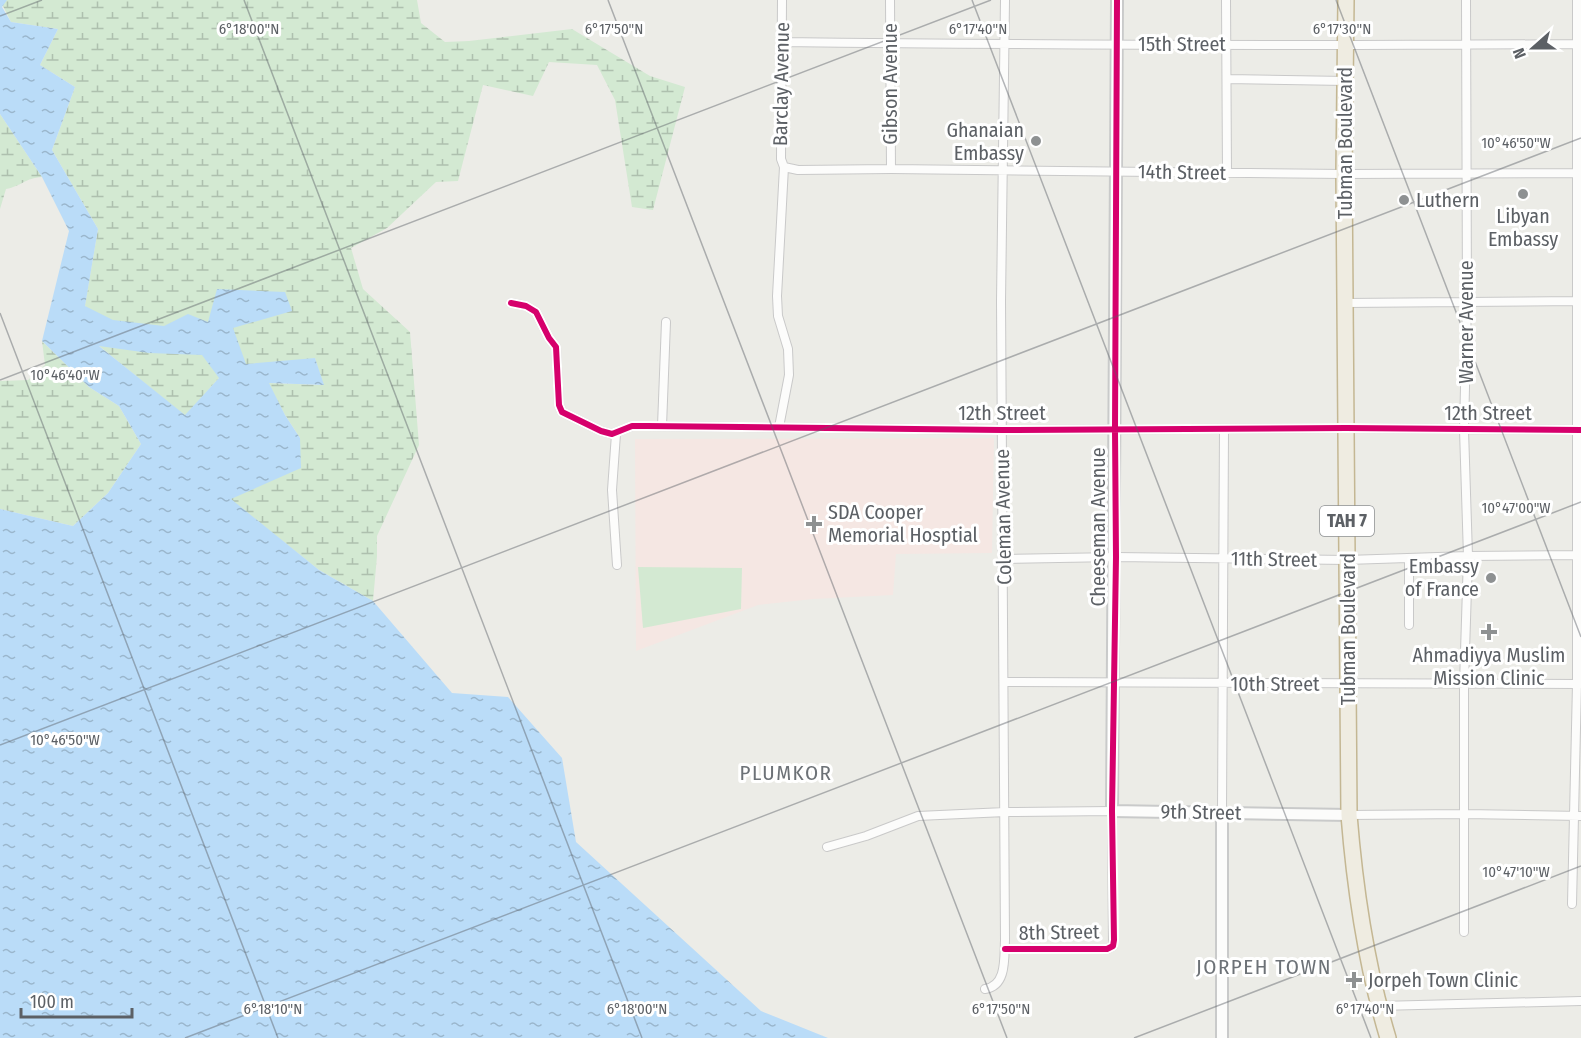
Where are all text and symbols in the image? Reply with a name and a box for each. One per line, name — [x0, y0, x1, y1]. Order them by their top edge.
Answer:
north arrow — [1503, 18, 1563, 78]
text: 6°18'00"N — [219, 20, 279, 38]
text: 6°17'50"N — [585, 20, 643, 38]
text: 6°17'40"N — [949, 20, 1007, 38]
text: 6°17'30"N — [1313, 20, 1371, 38]
street label: Barclay Avenue — [768, 22, 794, 146]
street label: Gibson Avenue — [878, 23, 902, 145]
street label: 15th Street — [1138, 32, 1226, 56]
text: N — [1509, 45, 1530, 61]
street label: Tubman Boulevard — [1333, 67, 1357, 219]
place label: Ghanaian Embassy — [946, 118, 1024, 165]
marker: Ghanaian Embassy — [1029, 134, 1043, 148]
text: 10°46'50"W — [1481, 134, 1551, 152]
street label: 14th Street — [1138, 159, 1227, 185]
marker: Libyan Embassy — [1516, 187, 1530, 201]
place label: Luthern — [1416, 188, 1480, 212]
marker: Luthern — [1397, 193, 1411, 207]
place label: Libyan Embassy — [1488, 204, 1558, 251]
street label: Warner Avenue — [1454, 260, 1478, 384]
text: 10°46'40"W — [30, 366, 100, 384]
street label: 12th Street — [958, 401, 1046, 425]
street label: 12th Street — [1444, 401, 1532, 425]
street label: Cheeseman Avenue — [1086, 447, 1110, 607]
street label: Coleman Avenue — [990, 449, 1016, 585]
text: 10°47'00"W — [1481, 499, 1551, 517]
place label: SDA Cooper Memorial Hosptial — [828, 500, 978, 547]
road number: TAH 7 — [1320, 506, 1374, 536]
marker: SDA Cooper Memorial Hosptial — [805, 515, 823, 533]
street label: 11th Street — [1231, 546, 1318, 572]
street label: Tubman Boulevard — [1336, 553, 1360, 705]
place label: Embassy of France — [1405, 554, 1479, 601]
marker: Embassy of France — [1484, 571, 1498, 585]
marker: Ahmadiyya Muslim Mission Clinic — [1480, 623, 1498, 641]
place label: Ahmadiyya Muslim Mission Clinic — [1413, 643, 1565, 690]
street label: 10th Street — [1230, 672, 1320, 696]
text: 10°46'50"W — [30, 731, 100, 749]
district label: PLUMKOR — [739, 760, 833, 786]
street label: 9th Street — [1160, 799, 1242, 825]
text: 10°47'10"W — [1482, 863, 1550, 881]
street label: 8th Street — [1018, 919, 1100, 945]
district label: JORPEH TOWN — [1196, 954, 1332, 980]
place label: Jorpeh Town Clinic — [1368, 968, 1519, 992]
marker: Jorpeh Town Clinic — [1345, 971, 1363, 989]
scale bar — [21, 981, 132, 1019]
text: 100 m — [30, 991, 74, 1013]
text: 6°18'10"N — [244, 1000, 302, 1018]
text: 6°18'00"N — [607, 1000, 667, 1018]
text: 6°17'50"N — [972, 1000, 1030, 1018]
text: 6°17'40"N — [1336, 1000, 1394, 1018]

